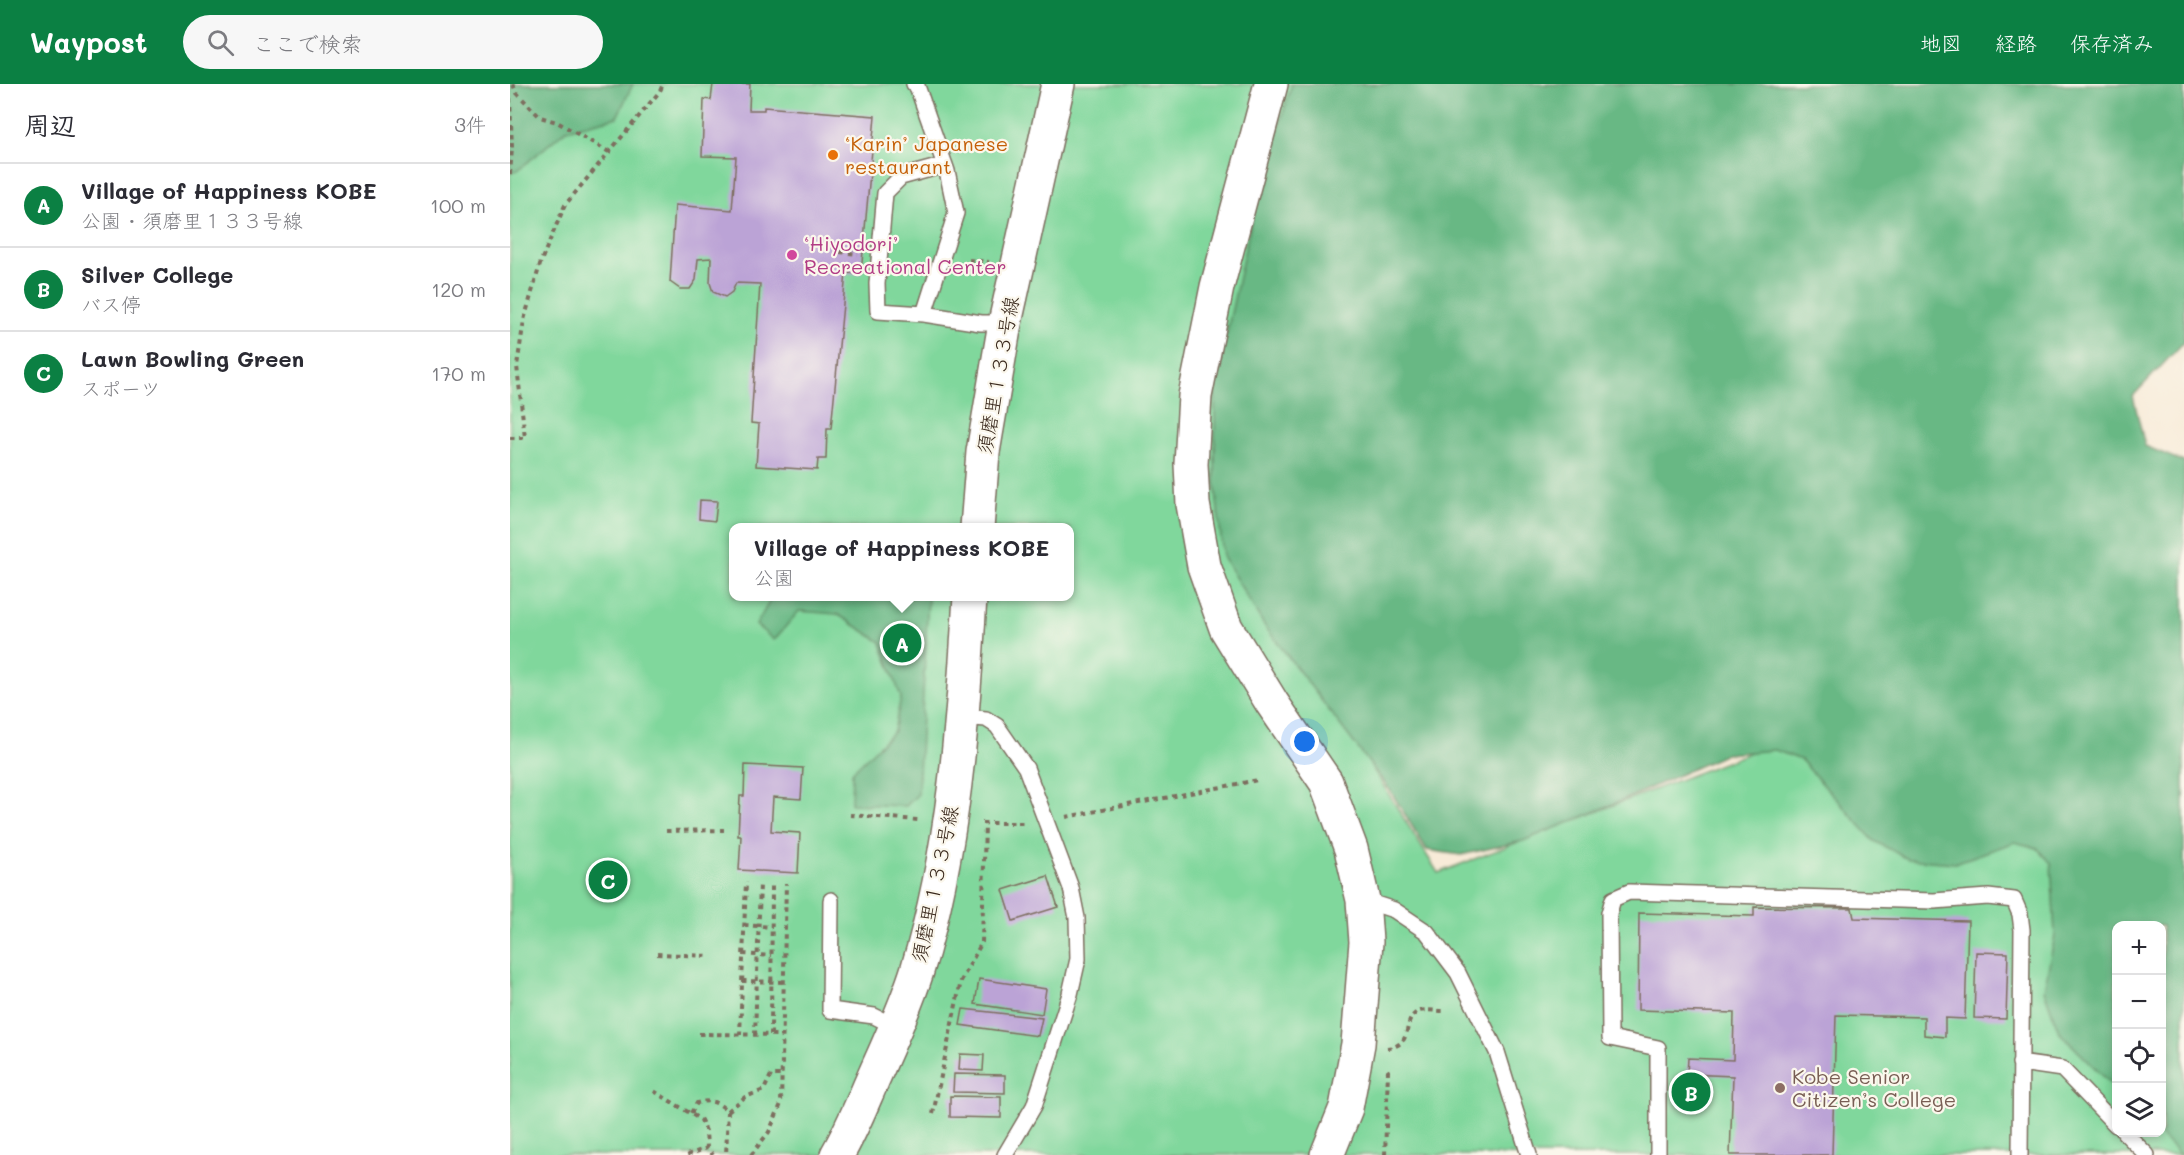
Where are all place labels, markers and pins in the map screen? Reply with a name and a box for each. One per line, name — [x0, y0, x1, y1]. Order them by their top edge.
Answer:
place label: ‘Karin’ Japanese restaurant — [845, 130, 1008, 179]
marker: ‘Karin’ Japanese restaurant — [826, 148, 840, 162]
place label: ‘Hiyodori’ Recreational Center — [804, 230, 1007, 279]
marker: ‘Hiyodori’ Recreational Center — [785, 248, 799, 262]
pin: A — [882, 620, 922, 666]
pin: C — [588, 858, 628, 902]
place label: Kobe Senior Citizen’s College — [1792, 1063, 1956, 1112]
pin: B — [1672, 1070, 1710, 1114]
marker: Kobe Senior Citizen’s College — [1773, 1081, 1787, 1095]

